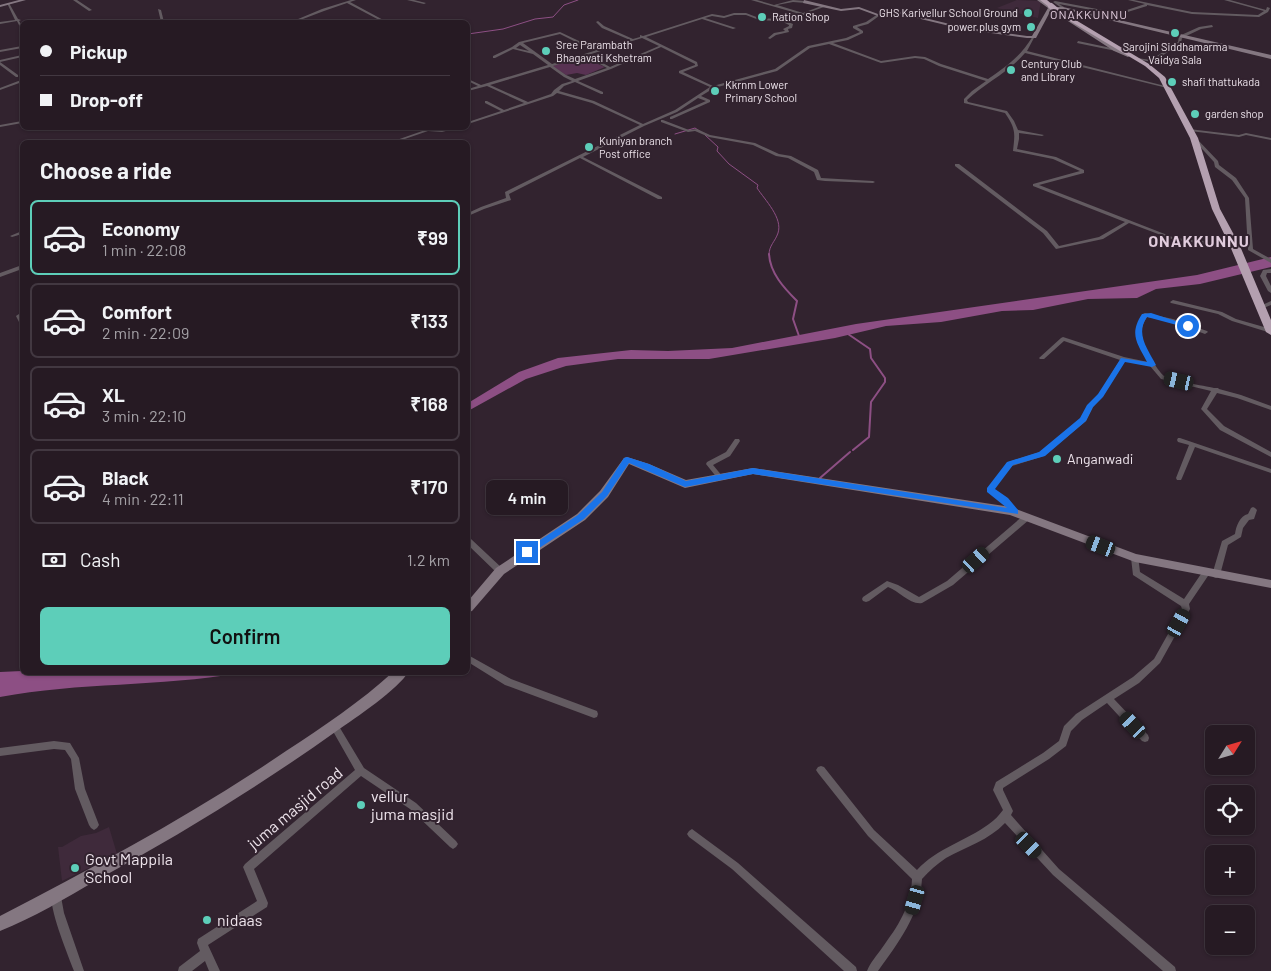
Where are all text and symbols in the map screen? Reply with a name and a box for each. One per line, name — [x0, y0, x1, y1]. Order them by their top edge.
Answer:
place label: GHS Karivellur School Ground — [879, 6, 1018, 19]
marker: GHS Karivellur School Ground — [1022, 7, 1034, 19]
district label: ONAKKUNNU — [1050, 7, 1128, 21]
place label: Ration Shop — [772, 10, 830, 23]
marker: Ration Shop — [756, 11, 768, 23]
place label: power plus gym — [947, 20, 1021, 33]
marker: power plus gym — [1025, 21, 1037, 33]
marker: Sarojini Siddhamarma Vaidya Sala — [1169, 27, 1181, 39]
place label: Sree Parambath Bhagavati Kshetram — [556, 38, 652, 64]
text: Pickup — [70, 40, 128, 63]
place label: Sarojini Siddhamarma Vaidya Sala — [1123, 40, 1227, 66]
marker: Sree Parambath Bhagavati Kshetram — [540, 45, 552, 57]
place label: Century Club and Library — [1021, 57, 1082, 83]
marker: Century Club and Library — [1005, 64, 1017, 76]
place label: shafi thattukada — [1182, 75, 1260, 88]
marker: shafi thattukada — [1166, 76, 1178, 88]
place label: Kkrnm Lower Primary School — [725, 78, 797, 104]
marker: Kkrnm Lower Primary School — [709, 85, 721, 97]
text: Drop-off — [70, 88, 143, 111]
place label: garden shop — [1205, 107, 1264, 120]
marker: garden shop — [1189, 108, 1201, 120]
place label: Kuniyan branch Post office — [599, 134, 672, 160]
marker: Kuniyan branch Post office — [583, 141, 595, 153]
text: Choose a ride — [40, 157, 172, 183]
icon: car — [42, 215, 87, 260]
text: Economy — [102, 217, 180, 240]
text: ₹99 — [417, 226, 448, 249]
district label: ONAKKUNNU — [1148, 231, 1250, 250]
text: 1 min · 22:08 — [102, 240, 186, 259]
icon: car — [42, 298, 87, 343]
text: Comfort — [102, 300, 172, 323]
text: ₹133 — [410, 309, 448, 332]
route start — [1177, 315, 1199, 337]
text: 2 min · 22:09 — [102, 323, 189, 342]
car — [1162, 370, 1195, 392]
icon: car — [42, 381, 87, 426]
text: XL — [102, 383, 125, 406]
text: ₹168 — [410, 392, 448, 415]
text: 3 min · 22:10 — [102, 406, 186, 425]
place label: Anganwadi — [1067, 450, 1133, 467]
marker: Anganwadi — [1051, 453, 1063, 465]
icon: car — [42, 464, 87, 509]
text: Black — [102, 466, 149, 489]
text: ₹170 — [410, 475, 448, 498]
callout: 4 min — [486, 480, 568, 514]
text: 4 min — [508, 488, 546, 507]
text: 4 min · 22:11 — [102, 489, 184, 508]
car — [1084, 534, 1117, 558]
route end — [516, 541, 538, 563]
car — [959, 544, 992, 576]
icon: cash — [40, 546, 68, 574]
text: Cash — [80, 548, 121, 571]
text: 1.2 km — [407, 550, 450, 569]
car — [1165, 606, 1192, 640]
button: Confirm — [40, 607, 450, 665]
car — [1117, 709, 1148, 741]
north arrow — [1205, 725, 1255, 775]
map controls — [1205, 725, 1255, 955]
street label: juma masjid road — [243, 763, 346, 853]
button: locate — [1205, 785, 1255, 835]
place label: vellur juma masjid — [370, 786, 454, 823]
marker: vellur juma masjid — [355, 799, 367, 811]
car — [1013, 829, 1044, 861]
button: + — [1205, 845, 1255, 895]
place label: Govt Mappila School — [85, 849, 173, 886]
marker: Govt Mappila School — [69, 862, 81, 874]
car — [903, 884, 926, 916]
button: − — [1205, 905, 1255, 955]
place label: nidaas — [217, 910, 263, 929]
marker: nidaas — [201, 914, 213, 926]

